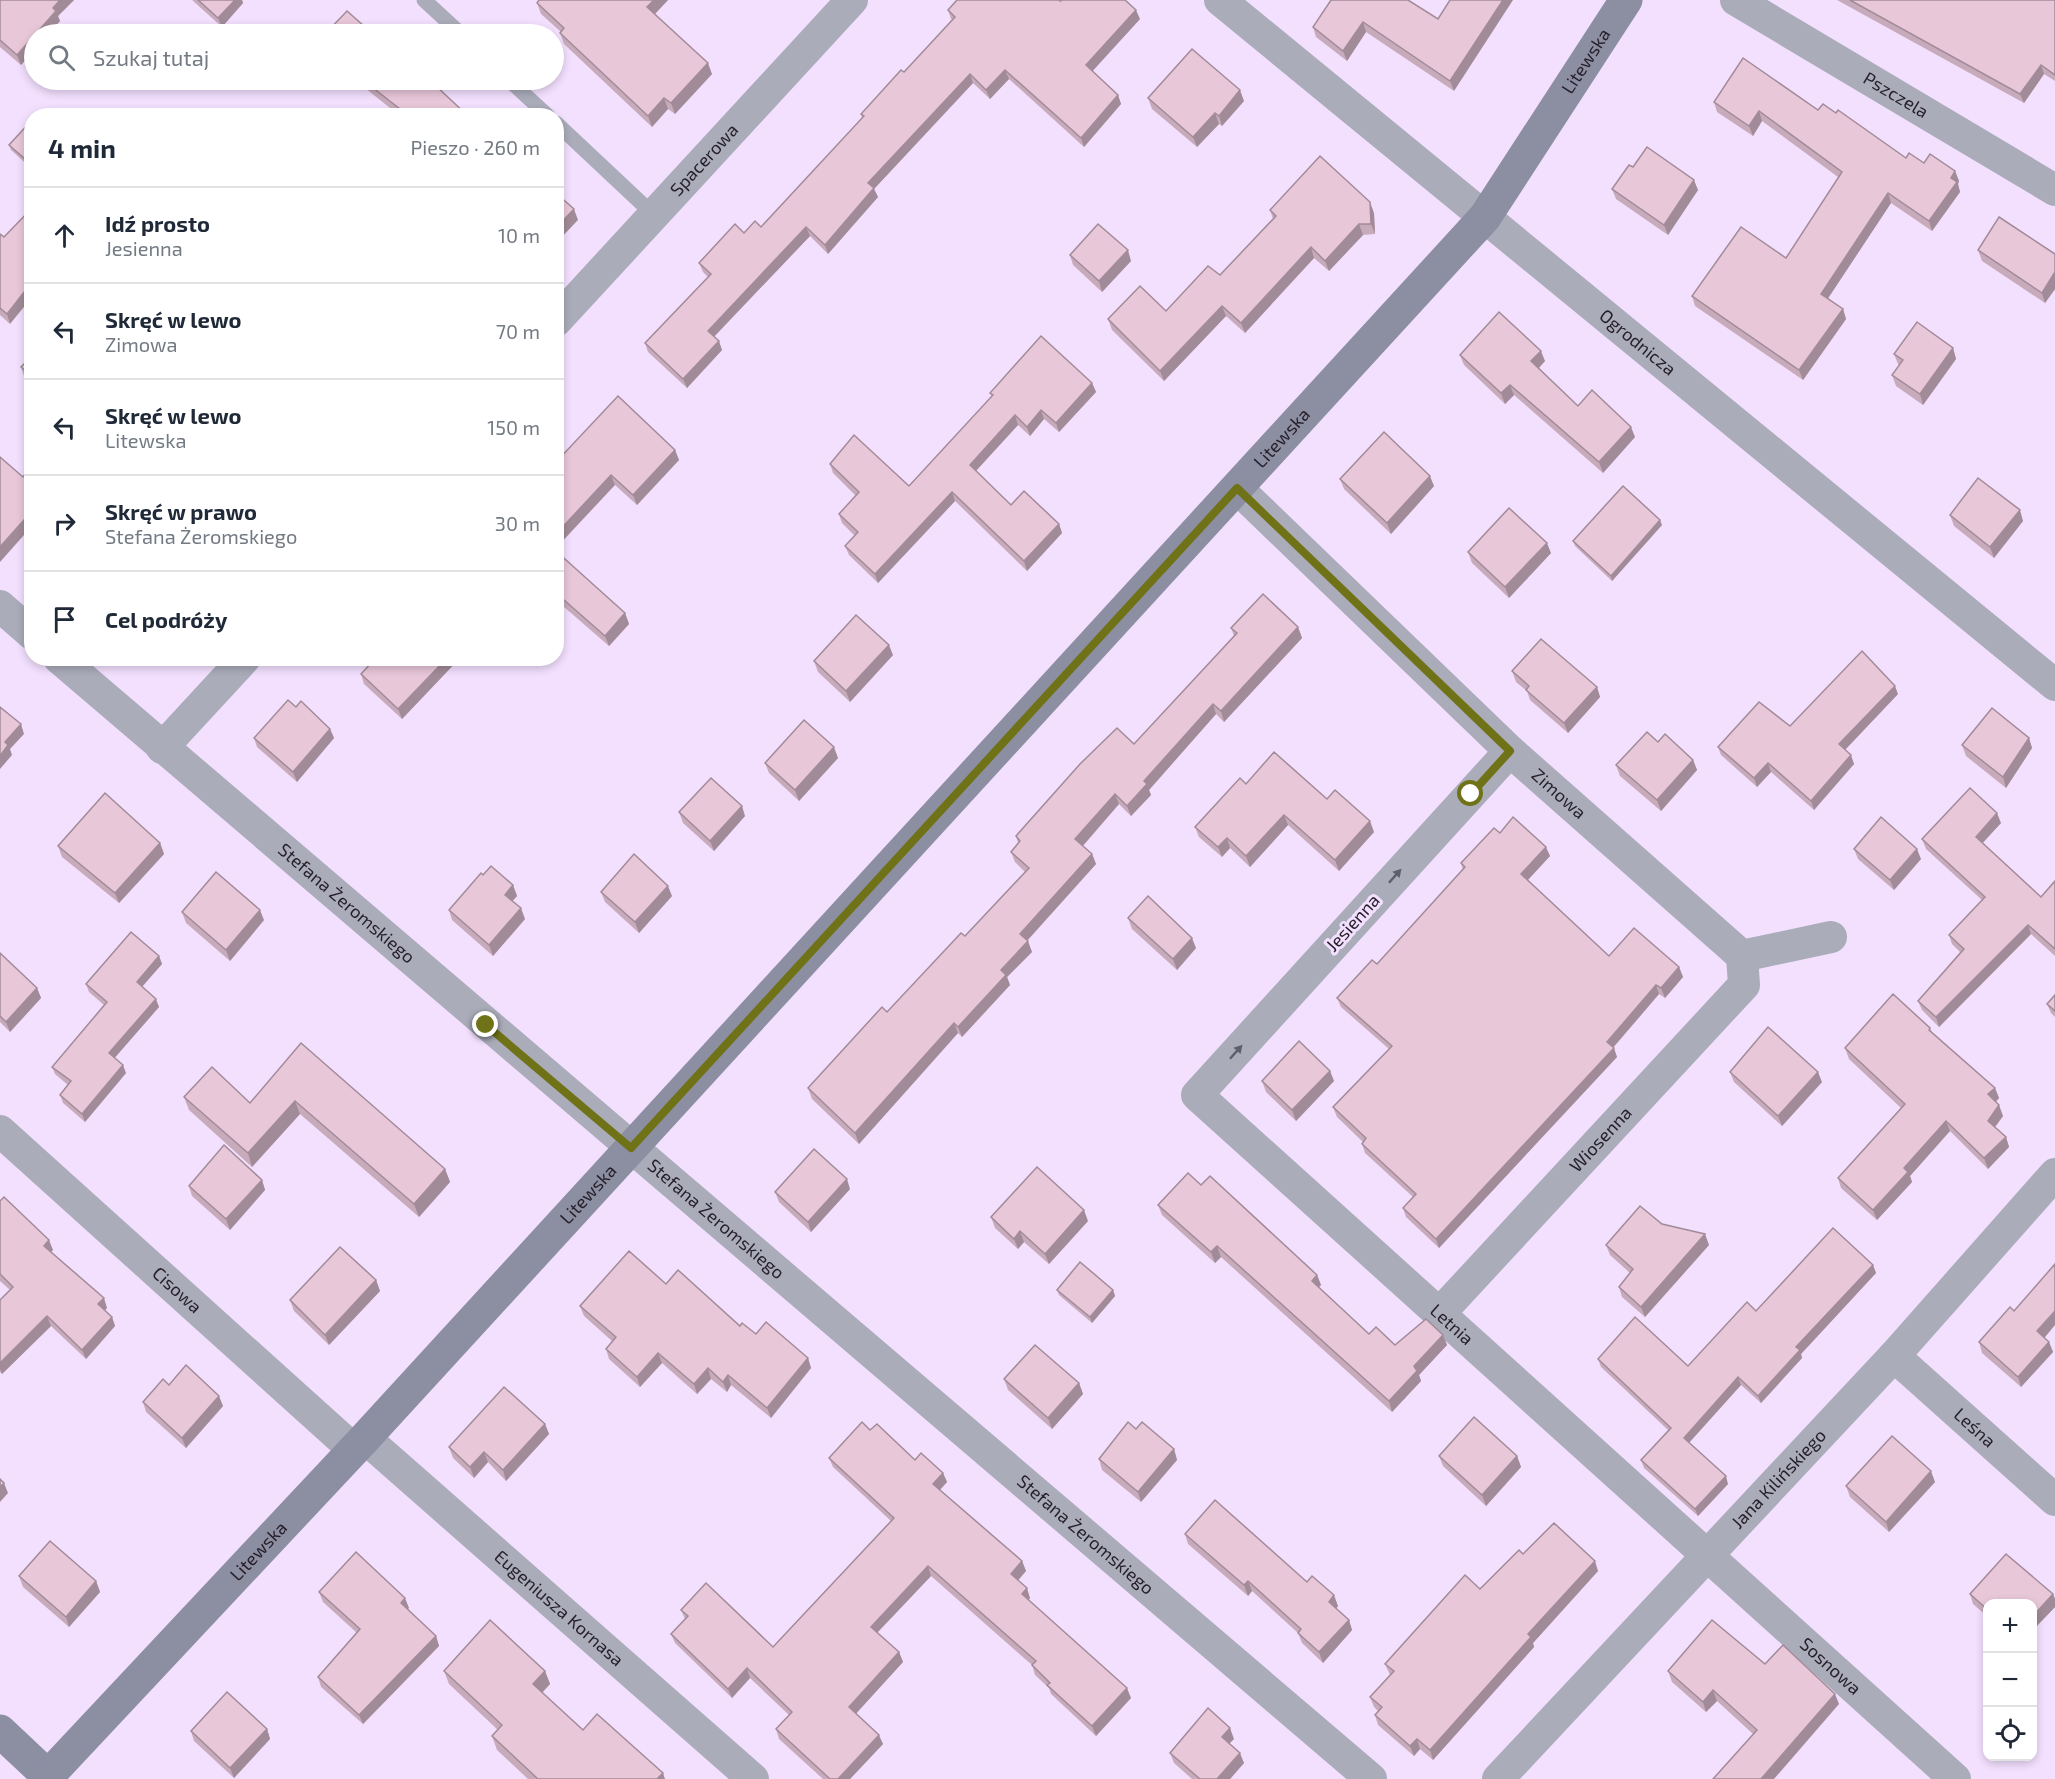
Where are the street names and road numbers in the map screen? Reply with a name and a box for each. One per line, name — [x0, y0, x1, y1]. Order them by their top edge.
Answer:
street label: Litewska — [1556, 24, 1615, 97]
street label: Pszczela — [1860, 66, 1933, 122]
street label: Spacerowa — [665, 119, 743, 200]
street label: Ogrodnicza — [1595, 304, 1681, 380]
street label: Litewska — [1248, 403, 1314, 472]
street label: Zimowa — [1528, 763, 1591, 823]
street label: Stefana Żeromskiego — [274, 838, 420, 967]
street label: Jesienna — [1321, 889, 1384, 956]
street label: Wiosenna — [1564, 1101, 1636, 1176]
street label: Stefana Żeromskiego — [644, 1154, 790, 1283]
street label: Litewska — [555, 1159, 621, 1228]
street label: Cisowa — [148, 1262, 207, 1317]
street label: Letnia — [1426, 1299, 1478, 1349]
street label: Leśna — [1950, 1403, 2001, 1452]
street label: Jana Kilińskiego — [1726, 1424, 1830, 1533]
street label: Stefana Żeromskiego — [1013, 1470, 1159, 1599]
street label: Litewska — [225, 1516, 291, 1585]
street label: Eugeniusza Kornasa — [490, 1545, 629, 1670]
street label: Sosnowa — [1796, 1632, 1866, 1699]

